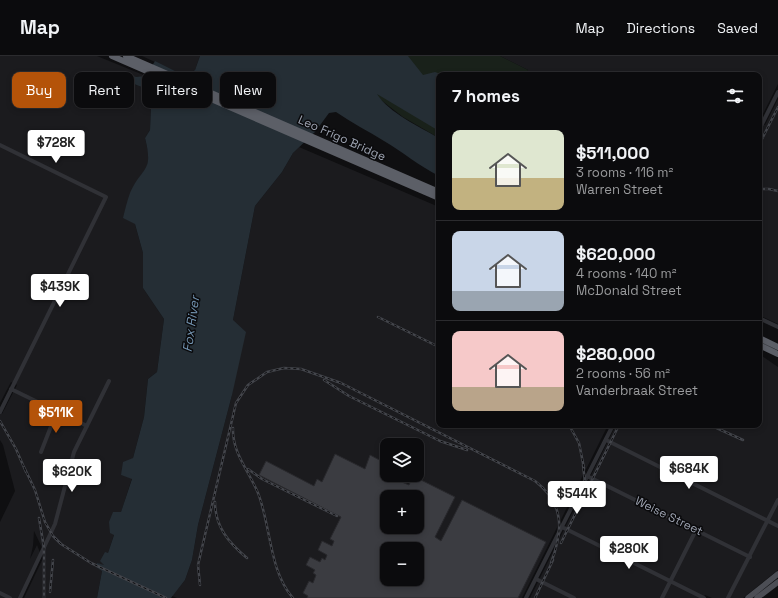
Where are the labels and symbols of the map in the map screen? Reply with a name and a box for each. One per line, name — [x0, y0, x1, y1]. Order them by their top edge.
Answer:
street label: Leo Frigo Bridge — [296, 112, 388, 164]
pin: $728K — [28, 130, 84, 164]
pin: $439K — [32, 274, 88, 308]
water label: Fox River — [179, 293, 204, 353]
pin: $511K — [28, 400, 84, 434]
pin: $684K — [661, 456, 717, 490]
pin: $620K — [44, 459, 100, 493]
pin: $544K — [549, 481, 605, 515]
street label: Weise Street — [632, 493, 706, 539]
pin: $280K — [601, 536, 657, 570]

